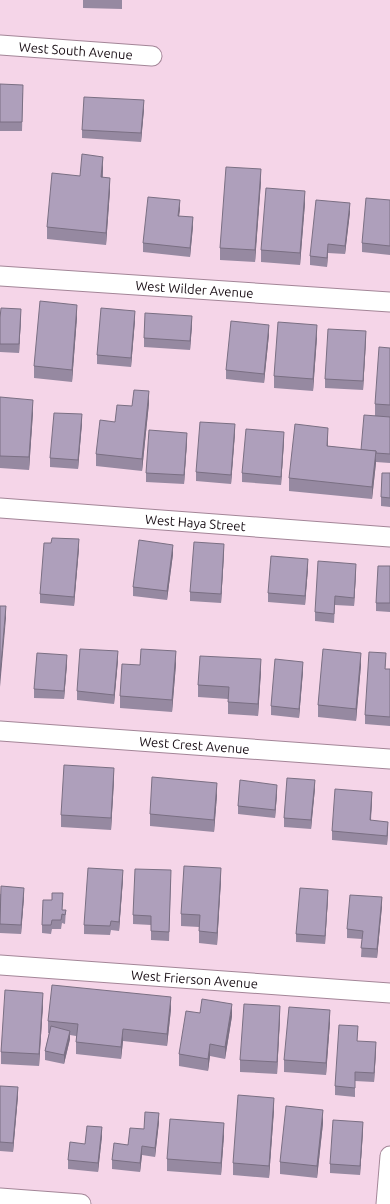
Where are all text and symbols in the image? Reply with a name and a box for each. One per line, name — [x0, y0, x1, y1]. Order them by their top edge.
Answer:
street label: West South Avenue — [18, 39, 133, 62]
street label: West Wilder Avenue — [135, 278, 254, 300]
street label: West Haya Street — [145, 512, 246, 533]
street label: West Crest Avenue — [139, 734, 250, 756]
street label: West Frierson Avenue — [131, 967, 258, 991]

